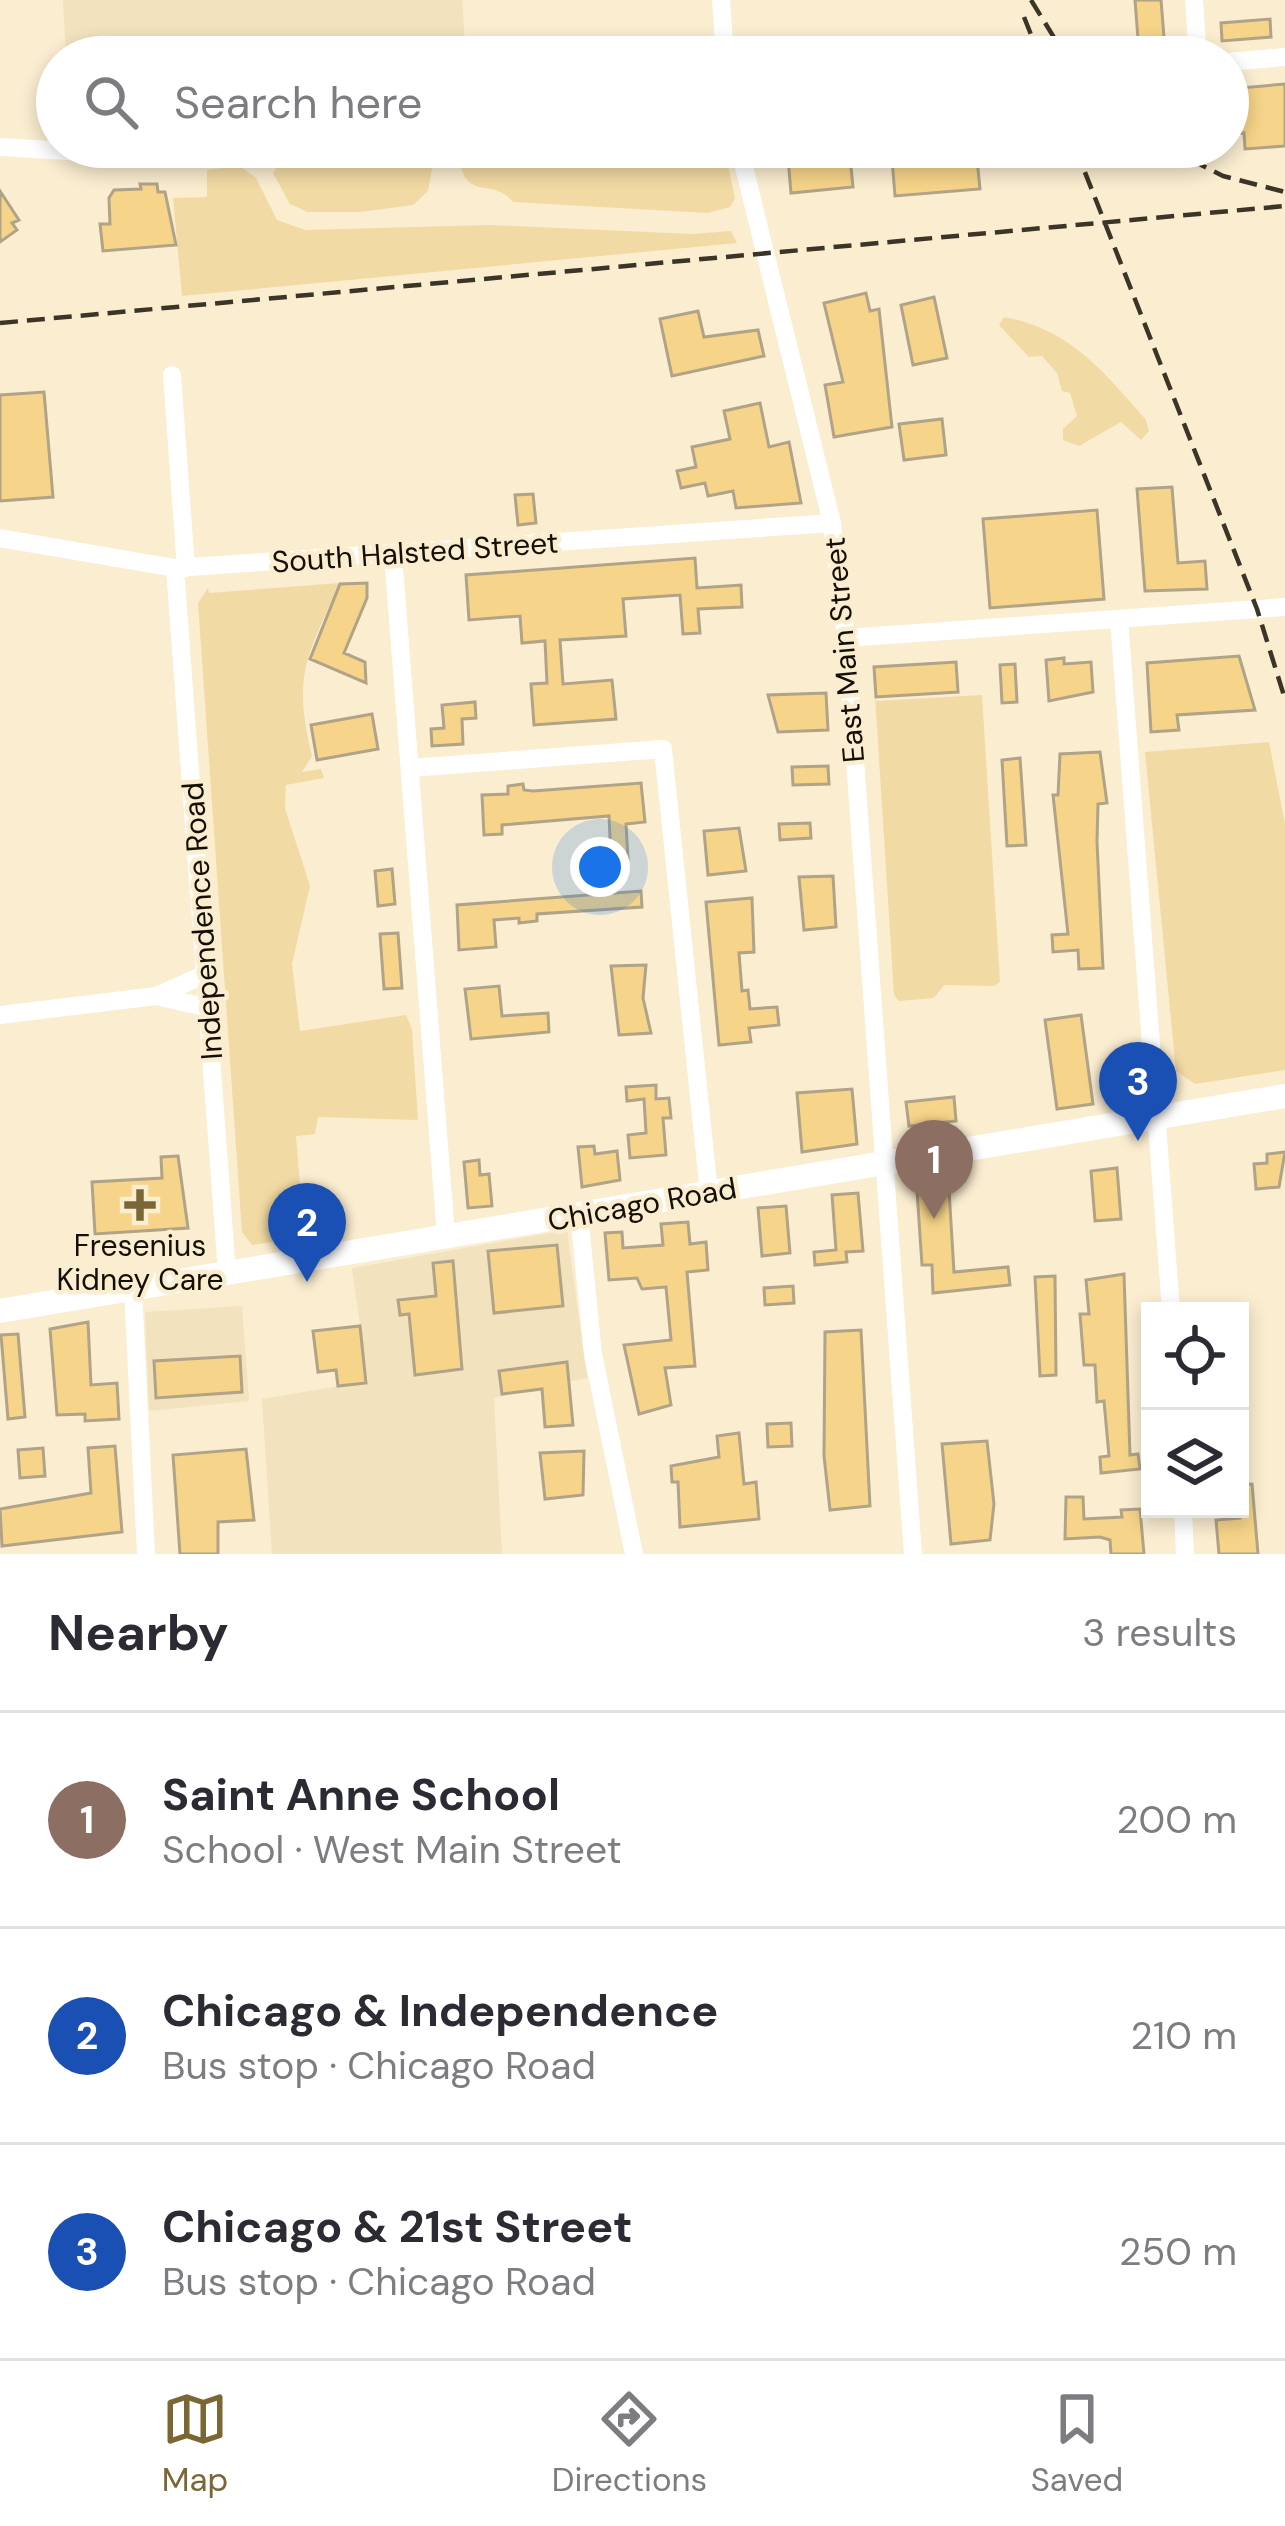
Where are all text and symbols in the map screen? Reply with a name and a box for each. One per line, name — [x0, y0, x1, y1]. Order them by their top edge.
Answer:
search box — [36, 36, 1249, 168]
icon: search — [78, 69, 144, 135]
text: Search here — [174, 73, 422, 132]
street label: South Halsted Street — [270, 523, 560, 581]
street label: East Main Street — [815, 536, 873, 764]
street label: Independence Road — [173, 781, 231, 1061]
your location — [570, 837, 630, 897]
pin: 3 — [1099, 1042, 1177, 1141]
pin: 1 — [895, 1120, 973, 1219]
street label: Chicago Road — [544, 1168, 740, 1240]
pin: 2 — [268, 1183, 346, 1282]
marker: Fresenius Kidney Care — [124, 1189, 156, 1221]
place label: Fresenius Kidney Care — [56, 1226, 224, 1299]
map controls — [1141, 1302, 1249, 1518]
button: locate — [1141, 1302, 1249, 1410]
button: layers — [1141, 1410, 1249, 1518]
text: Nearby — [48, 1599, 229, 1666]
text: 3 results — [1082, 1607, 1237, 1658]
text: Saint Anne School — [162, 1765, 560, 1824]
text: 1 — [80, 1794, 94, 1845]
text: 200 m — [1116, 1794, 1237, 1845]
text: School · West Main Street — [162, 1824, 622, 1875]
text: Chicago & Independence — [162, 1981, 718, 2040]
text: 2 — [76, 2010, 98, 2061]
text: 210 m — [1131, 2010, 1237, 2061]
text: Bus stop · Chicago Road — [162, 2040, 596, 2091]
text: Chicago & 21st Street — [162, 2197, 632, 2256]
text: 3 — [75, 2226, 99, 2277]
text: 250 m — [1119, 2226, 1237, 2277]
text: Bus stop · Chicago Road — [162, 2256, 596, 2307]
tab: Map — [162, 2386, 228, 2501]
tab: Directions — [552, 2386, 707, 2501]
tab: Saved — [1031, 2386, 1123, 2501]

